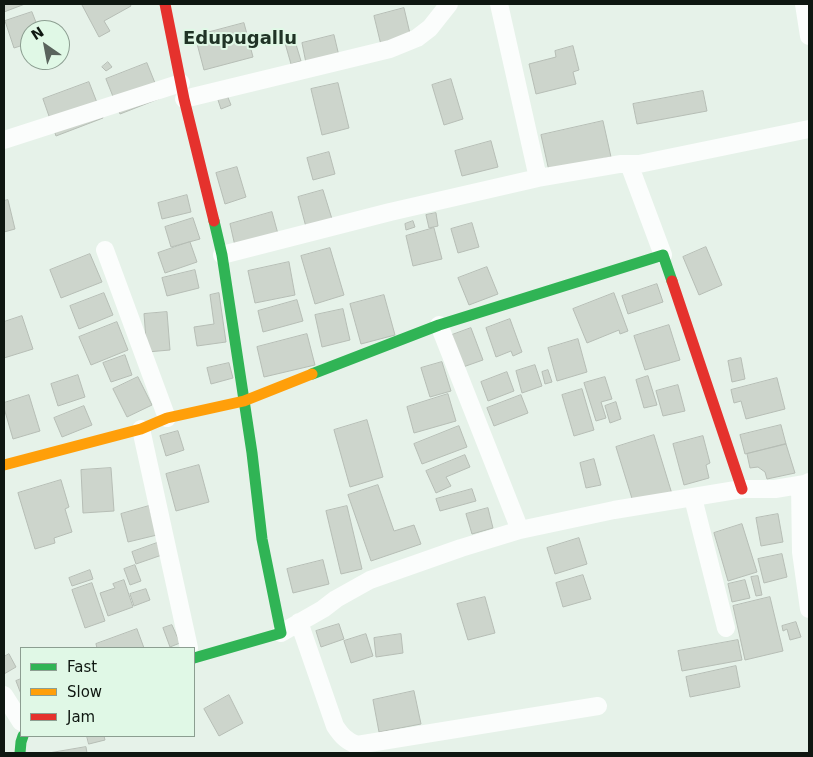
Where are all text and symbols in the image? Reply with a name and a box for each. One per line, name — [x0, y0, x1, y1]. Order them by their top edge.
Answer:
north arrow — [20, 20, 70, 70]
text: N — [28, 23, 47, 43]
district label: Edupugallu — [183, 28, 297, 50]
legend — [20, 647, 195, 737]
text: Fast — [67, 658, 97, 676]
text: Slow — [67, 683, 102, 701]
text: Jam — [67, 708, 95, 726]

